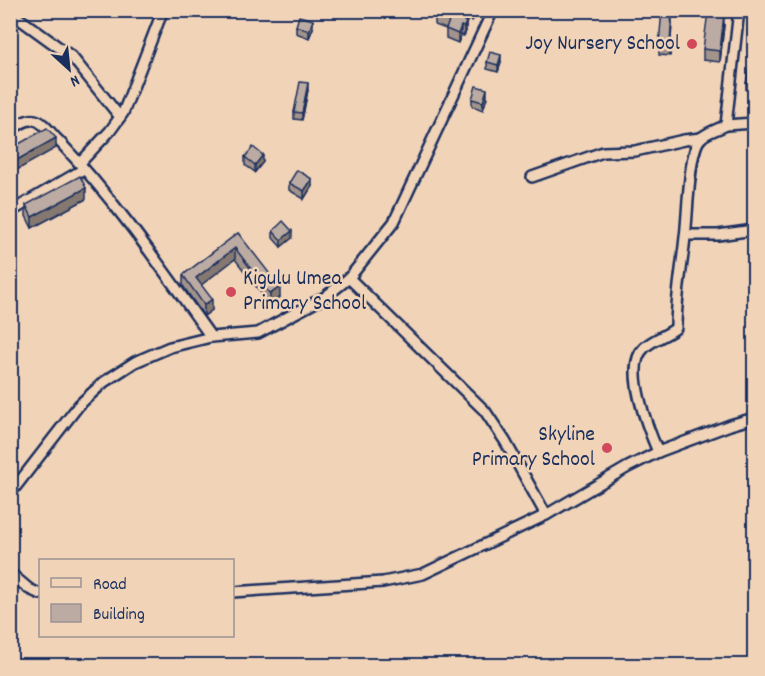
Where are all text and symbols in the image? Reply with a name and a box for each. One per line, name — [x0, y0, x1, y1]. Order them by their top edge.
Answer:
place label: Joy Nursery School — [525, 29, 680, 60]
marker: Joy Nursery School — [685, 37, 699, 51]
north arrow — [39, 39, 99, 99]
text: N — [66, 68, 83, 92]
place label: Kigulu Umea Primary School — [243, 264, 366, 320]
marker: Kigulu Umea Primary School — [224, 285, 238, 299]
place label: Skyline Primary School — [472, 420, 595, 476]
marker: Skyline Primary School — [600, 441, 614, 455]
legend — [39, 559, 234, 637]
text: Road — [93, 573, 127, 598]
text: Building — [93, 603, 145, 628]

